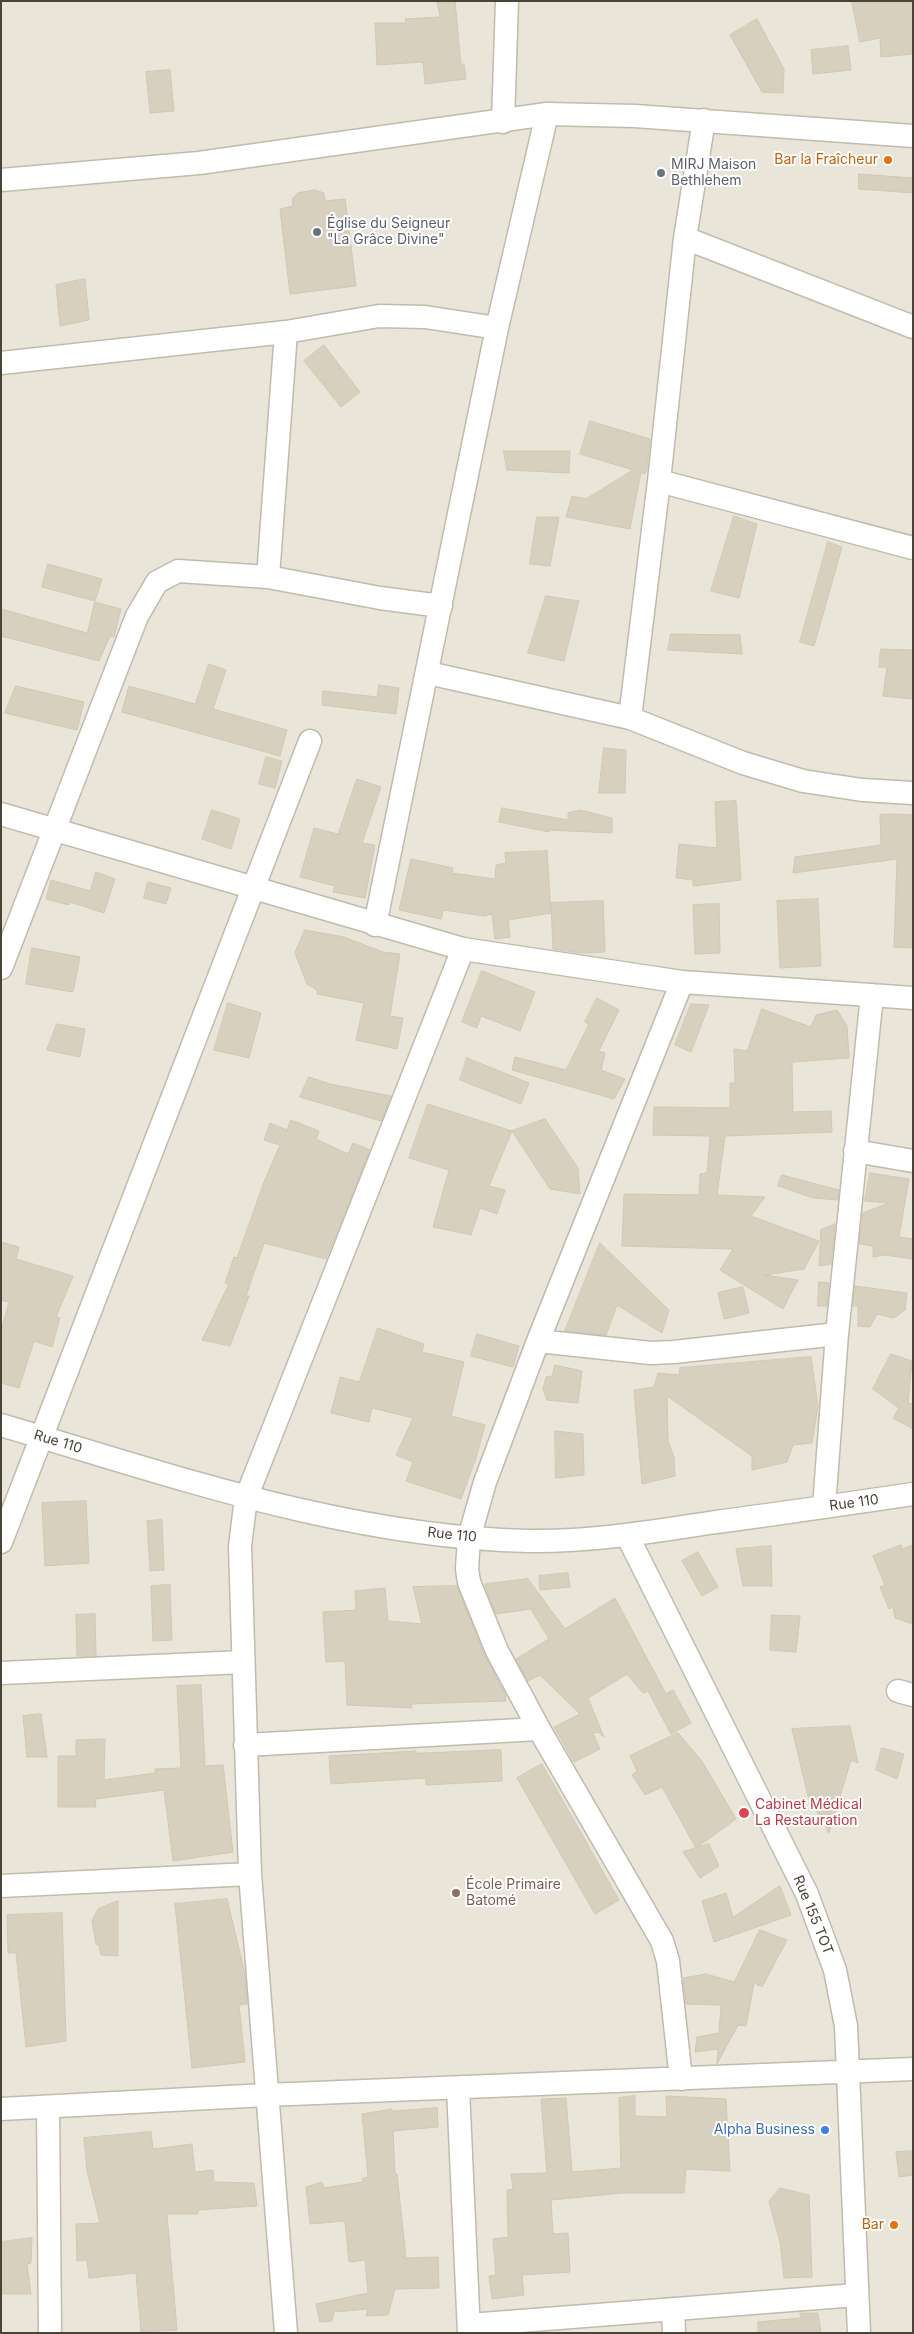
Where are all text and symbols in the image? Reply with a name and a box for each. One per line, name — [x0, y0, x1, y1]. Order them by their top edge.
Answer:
place label: Bar la Fraîcheur — [774, 152, 878, 168]
marker: Bar la Fraîcheur — [882, 154, 894, 166]
place label: MIRJ Maison Bethlehem — [671, 157, 756, 190]
marker: MIRJ Maison Bethlehem — [655, 167, 667, 179]
place label: Église du Seigneur "La Grâce Divine" — [327, 216, 450, 248]
marker: Église du Seigneur "La Grâce Divine" — [311, 226, 323, 238]
street label: Rue 110 — [32, 1427, 84, 1457]
street label: Rue 110 — [828, 1491, 880, 1515]
street label: Rue 110 — [426, 1524, 478, 1546]
place label: Cabinet Médical La Restauration — [755, 1797, 862, 1830]
marker: Cabinet Médical La Restauration — [737, 1806, 751, 1820]
street label: Rue 155 TOT — [789, 1873, 837, 1957]
place label: École Primaire Batomé — [466, 1877, 561, 1910]
marker: École Primaire Batomé — [450, 1887, 462, 1899]
place label: Alpha Business — [714, 2122, 815, 2138]
marker: Alpha Business — [819, 2124, 831, 2136]
place label: Bar — [862, 2217, 884, 2233]
marker: Bar — [888, 2219, 900, 2231]

